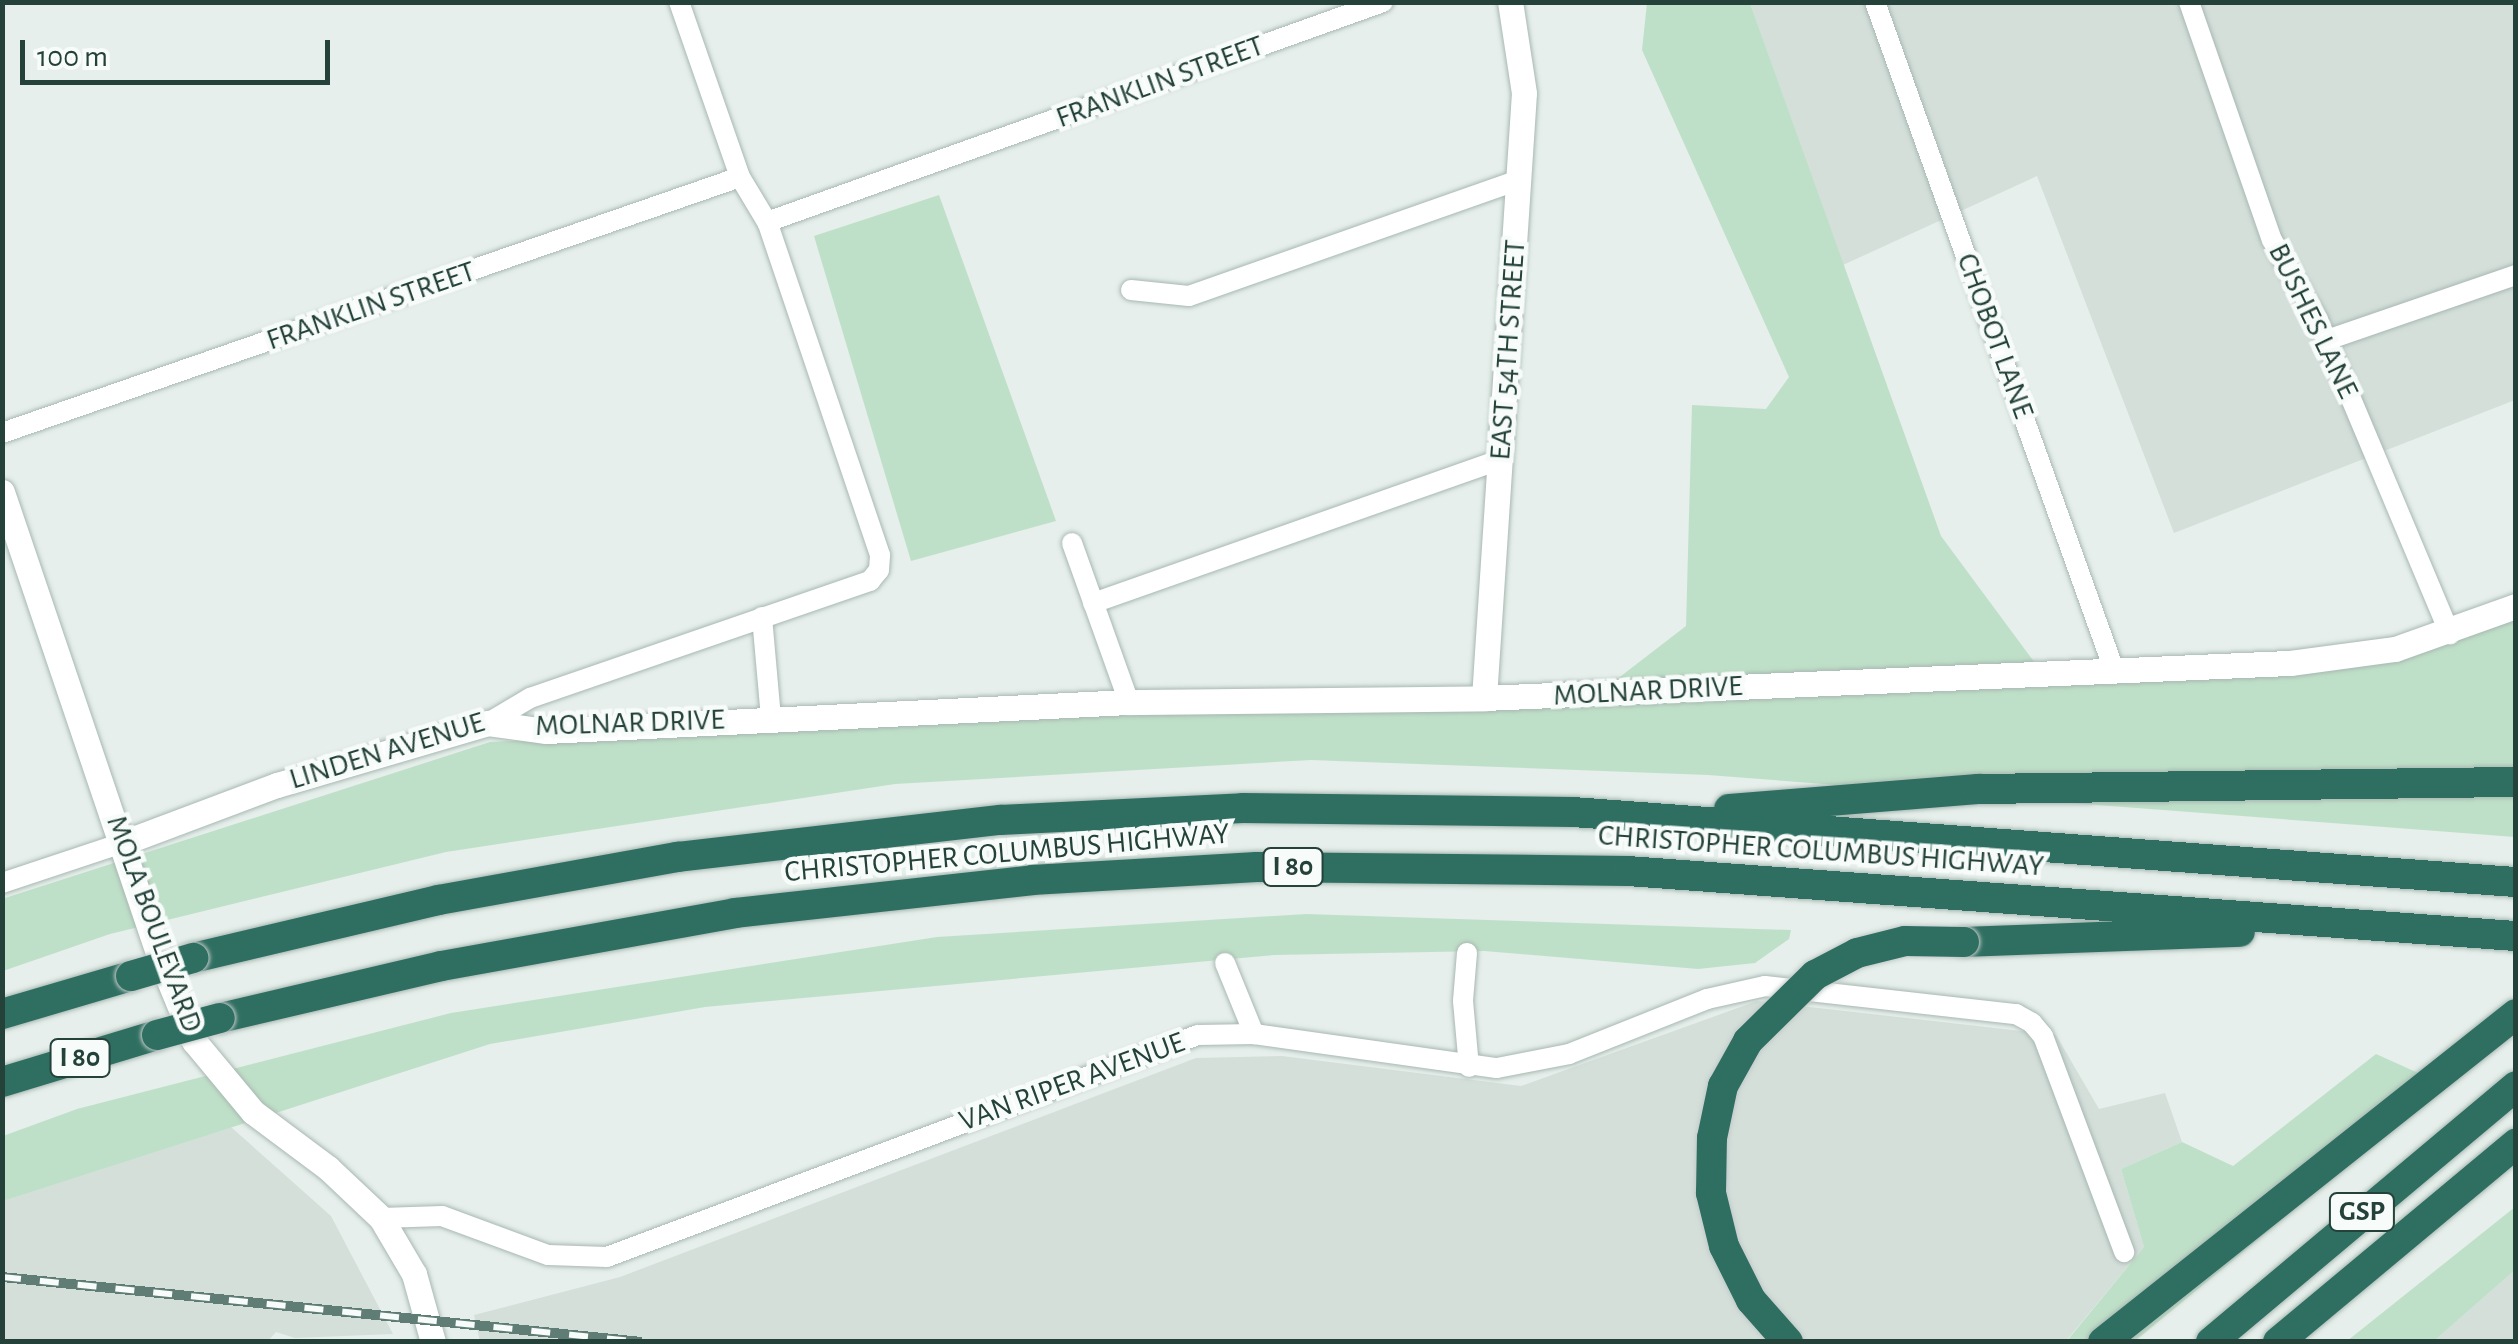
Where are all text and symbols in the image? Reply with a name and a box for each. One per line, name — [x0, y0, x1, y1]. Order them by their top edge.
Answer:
scale bar — [25, 20, 335, 82]
street label: FRANKLIN STREET — [1051, 28, 1269, 136]
text: 100 m — [37, 42, 108, 72]
street label: BUSHES LANE — [2260, 238, 2366, 404]
street label: EAST 54TH STREET — [1482, 239, 1534, 461]
street label: CHOBOT LANE — [1948, 249, 2042, 423]
street label: FRANKLIN STREET — [262, 253, 480, 359]
street label: MOLNAR DRIVE — [1552, 668, 1744, 714]
street label: MOLNAR DRIVE — [535, 702, 725, 744]
street label: LINDEN AVENUE — [285, 704, 489, 798]
street label: MOLA BOULEVARD — [98, 811, 210, 1037]
street label: CHRISTOPHER COLUMBUS HIGHWAY — [783, 816, 1231, 890]
street label: CHRISTOPHER COLUMBUS HIGHWAY — [1597, 817, 2045, 885]
road number: I 80 — [1260, 844, 1326, 890]
street label: VAN RIPER AVENUE — [954, 1025, 1190, 1139]
road number: I 80 — [48, 1035, 112, 1081]
road number: GSP — [2327, 1189, 2397, 1235]

